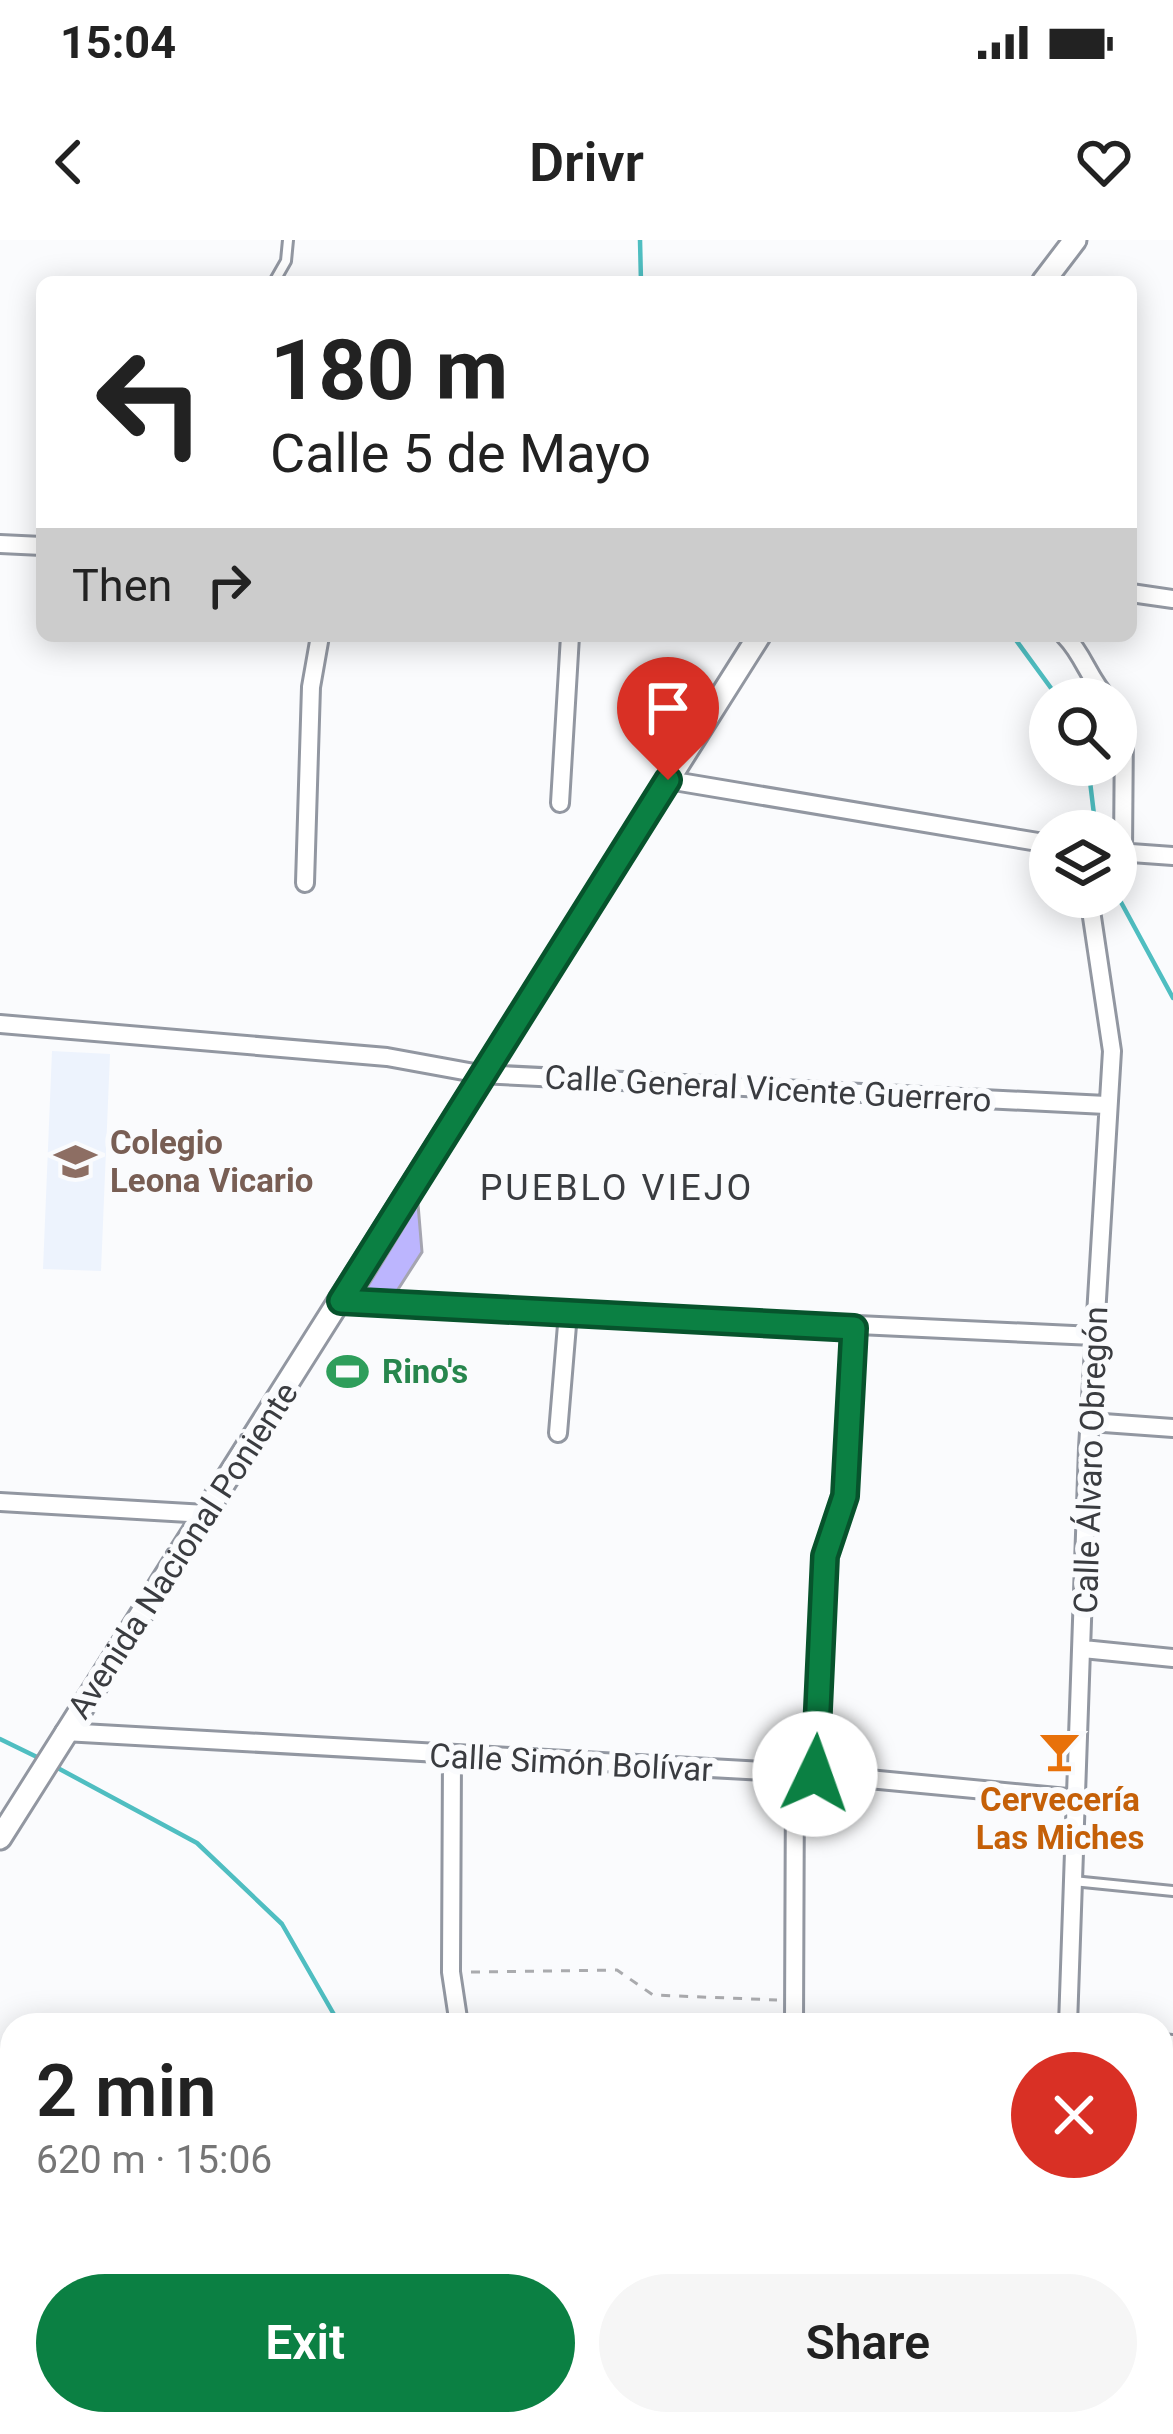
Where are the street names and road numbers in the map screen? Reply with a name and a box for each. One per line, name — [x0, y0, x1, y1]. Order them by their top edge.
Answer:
street label: Calle General Vicente Guerrero — [544, 1057, 992, 1120]
street label: Calle Álvaro Obregón — [1066, 1306, 1115, 1614]
street label: Avenida Nacional Poniente — [59, 1375, 306, 1726]
street label: Calle Simón Bolívar — [428, 1736, 714, 1789]

